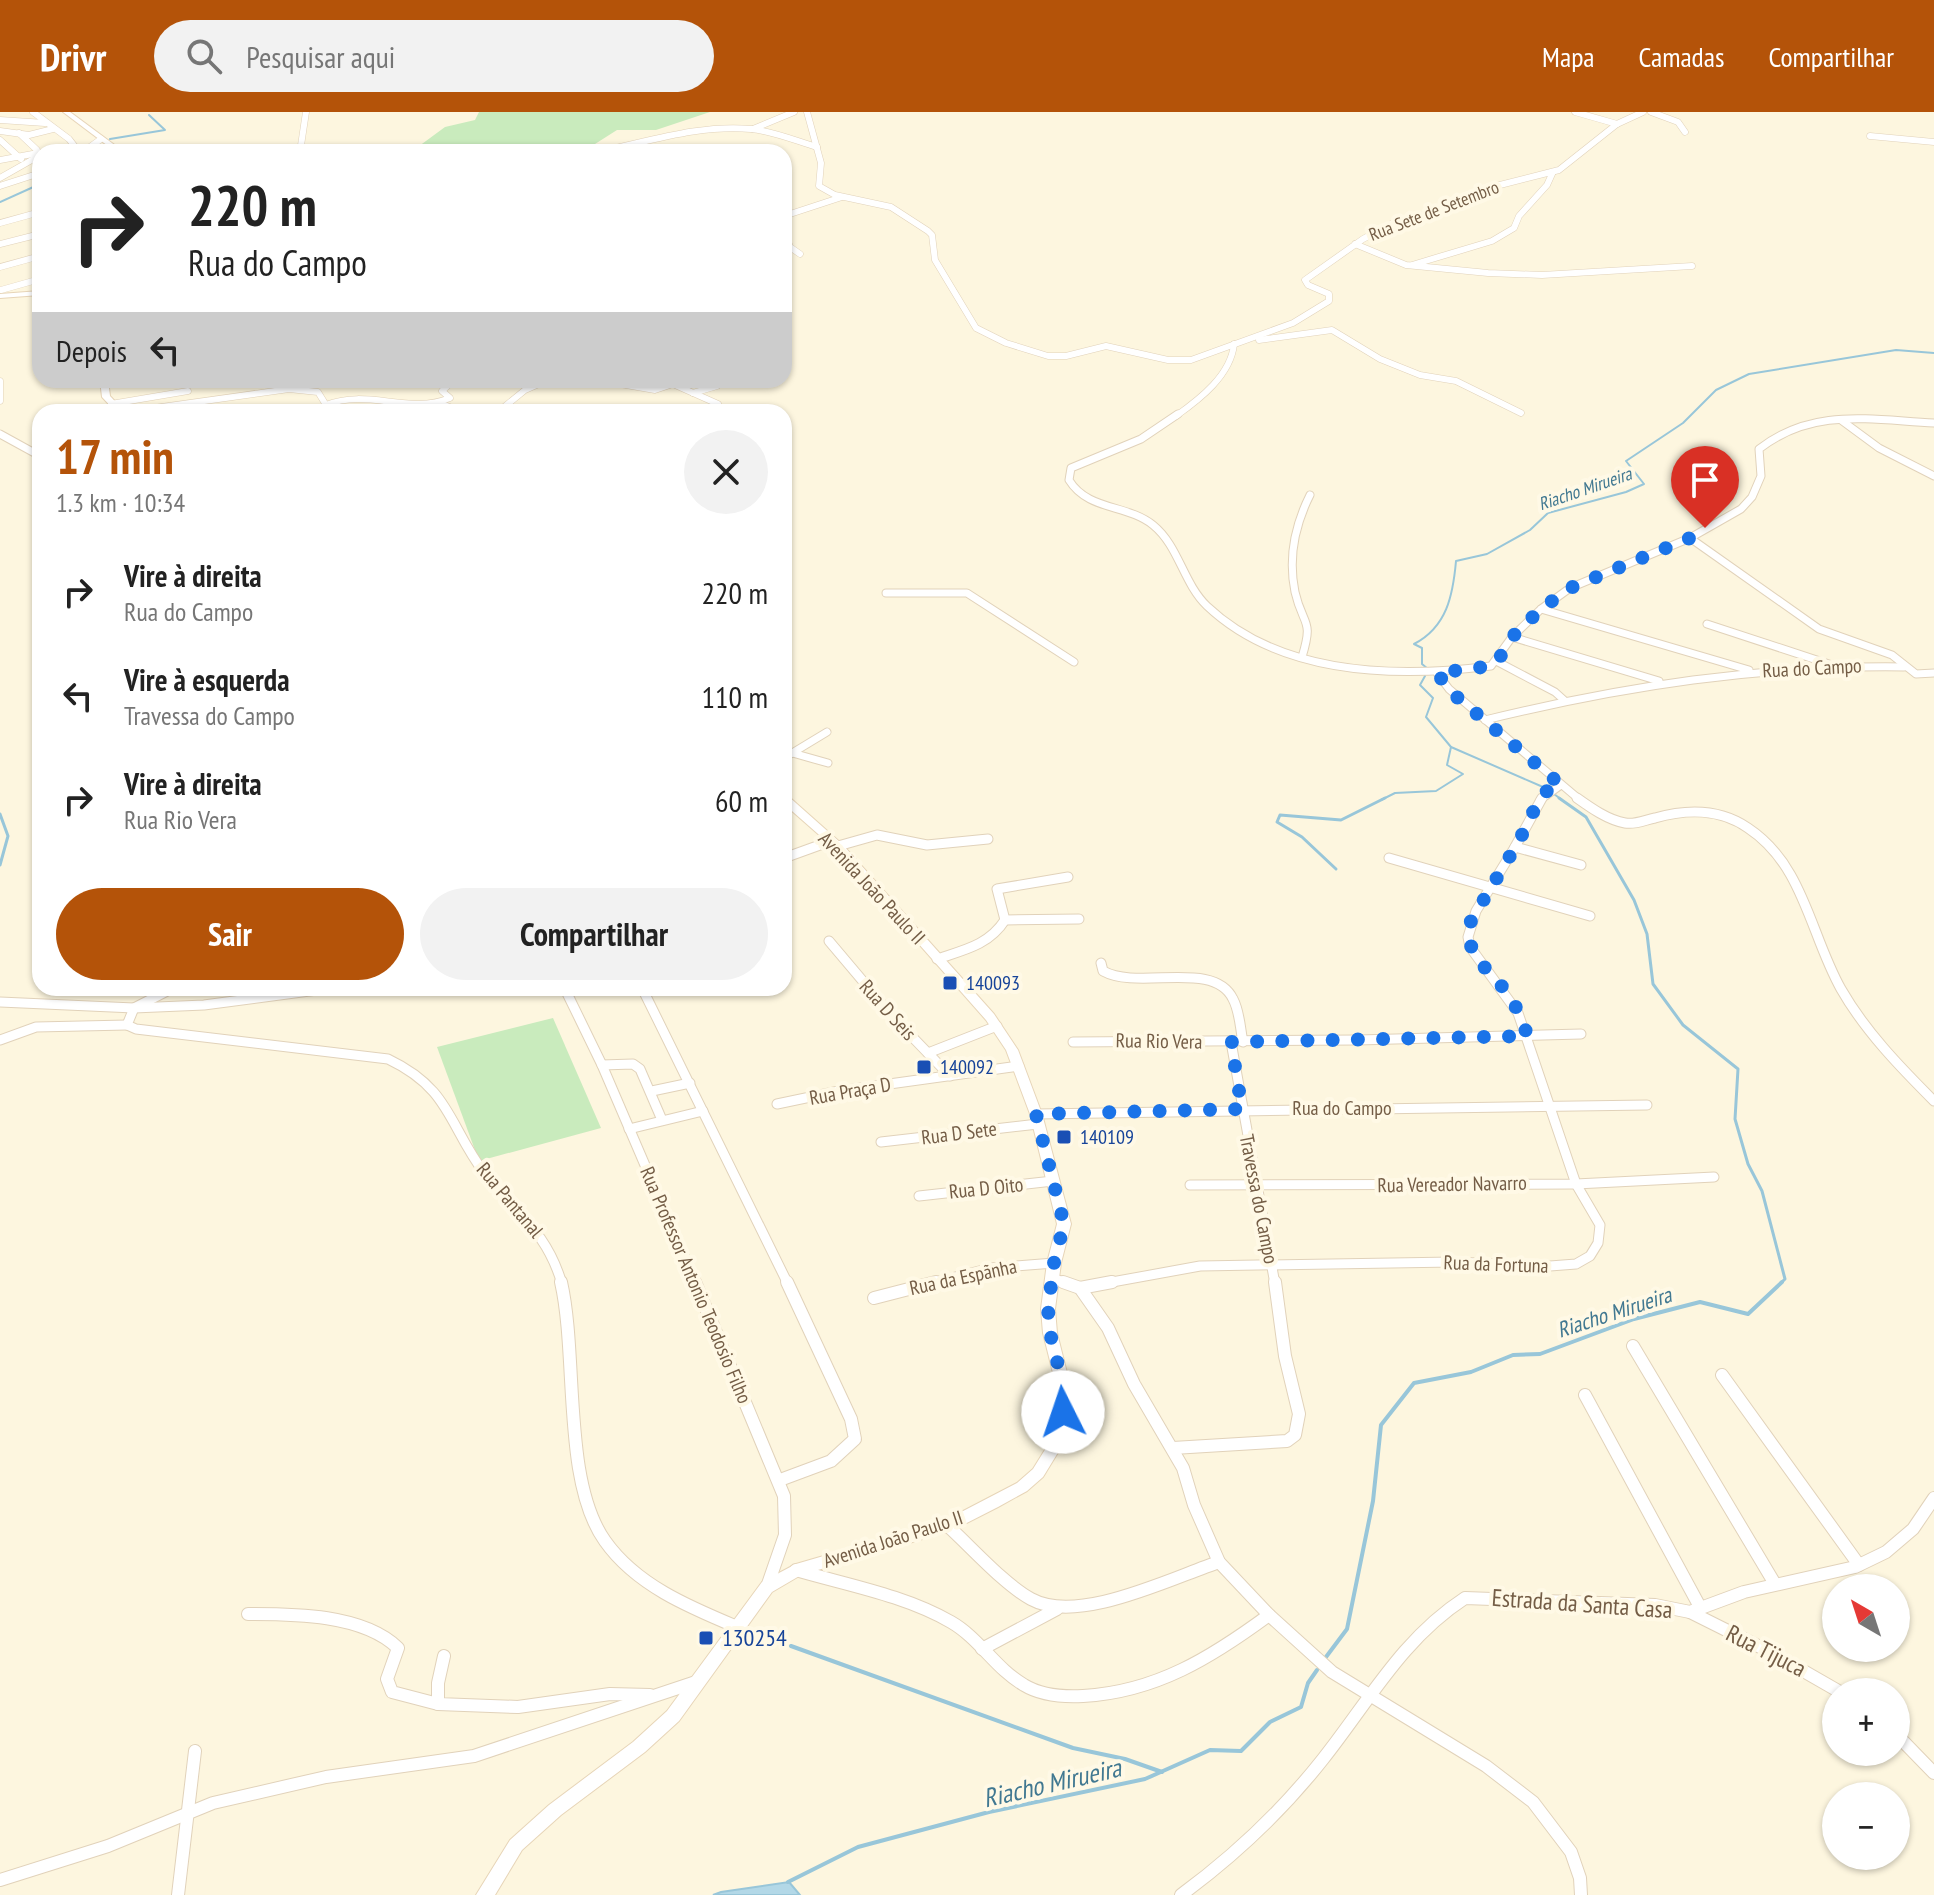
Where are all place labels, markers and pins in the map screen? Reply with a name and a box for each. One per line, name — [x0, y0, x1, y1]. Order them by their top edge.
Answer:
pin — [1671, 446, 1739, 528]
place label: 140093 — [966, 970, 1020, 996]
marker: 140093 — [941, 974, 959, 992]
place label: 140092 — [940, 1054, 994, 1080]
marker: 140092 — [915, 1058, 933, 1076]
place label: 140109 — [1080, 1124, 1134, 1150]
marker: 140109 — [1055, 1128, 1073, 1146]
place label: 130254 — [722, 1622, 787, 1653]
marker: 130254 — [697, 1629, 715, 1647]

